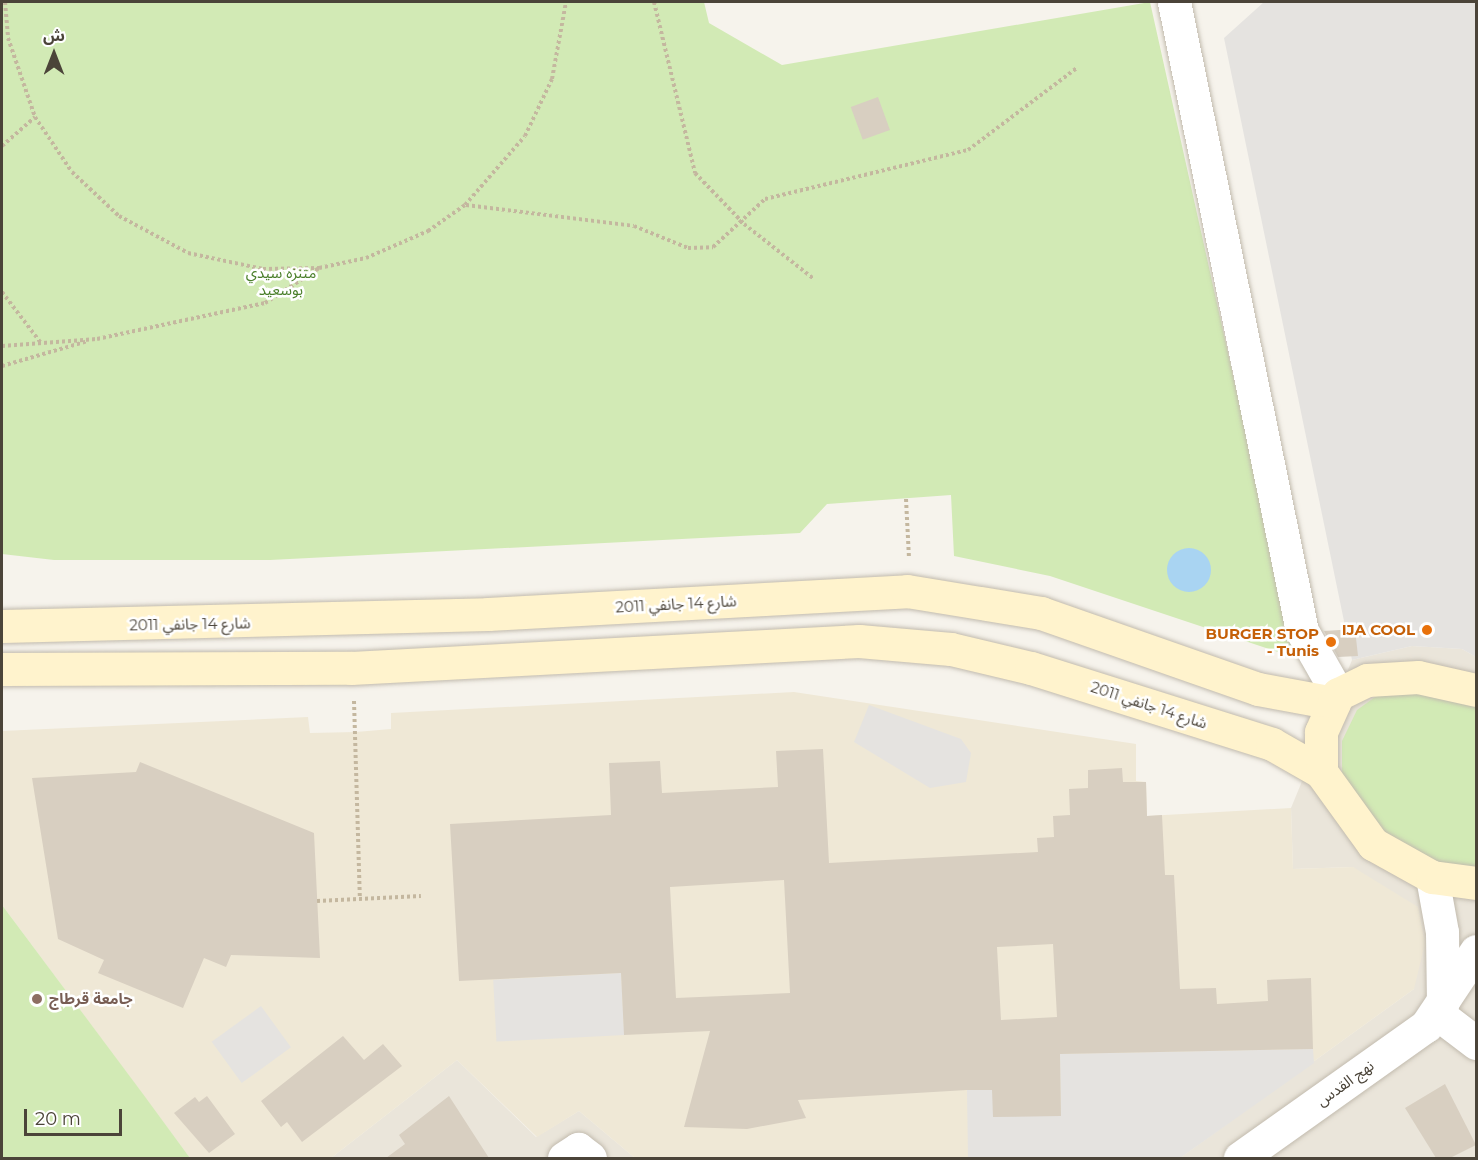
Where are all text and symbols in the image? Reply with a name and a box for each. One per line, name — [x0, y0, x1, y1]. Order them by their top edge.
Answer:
north arrow — [24, 24, 84, 84]
text: ش — [43, 26, 65, 45]
park label: متنزه سيدي بوسعيد — [246, 263, 316, 298]
street label: شارع 14 جانفي 2011 — [615, 592, 737, 616]
street label: شارع 14 جانفي 2011 — [129, 614, 251, 634]
place label: IJA COOL — [1342, 621, 1415, 639]
marker: IJA COOL — [1420, 623, 1434, 637]
place label: BURGER STOP - Tunis — [1206, 624, 1319, 659]
marker: BURGER STOP - Tunis — [1324, 635, 1338, 649]
street label: شارع 14 جانفي 2011 — [1089, 678, 1209, 732]
place label: جامعة قرطاج — [49, 990, 133, 1008]
marker: جامعة قرطاج — [30, 992, 44, 1006]
street label: نهج القدس — [1313, 1056, 1377, 1110]
scale bar — [27, 1097, 124, 1135]
text: 20 m — [35, 1108, 81, 1130]

